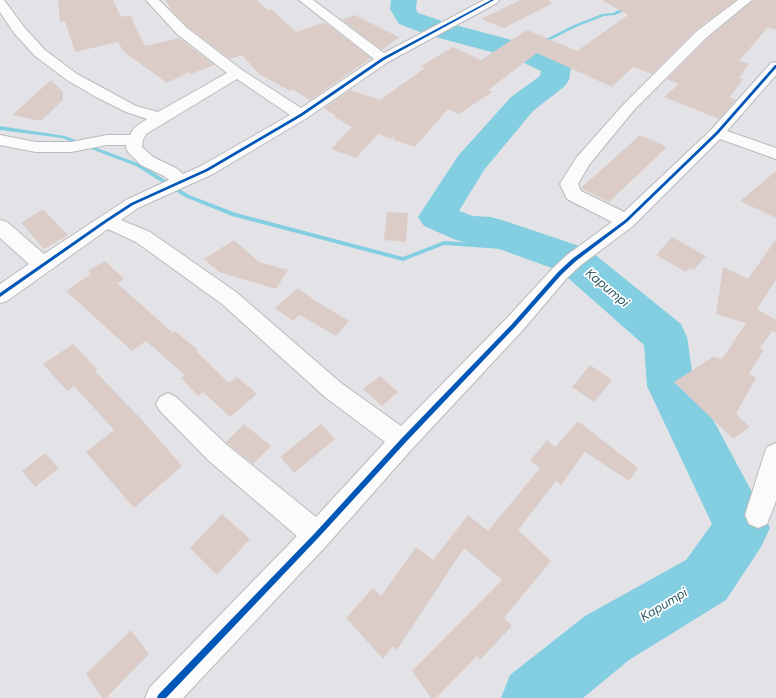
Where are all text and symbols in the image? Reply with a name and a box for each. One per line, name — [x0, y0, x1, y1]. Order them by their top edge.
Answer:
water label: Kapumpi — [582, 265, 632, 311]
water label: Kapumpi — [638, 585, 690, 625]

